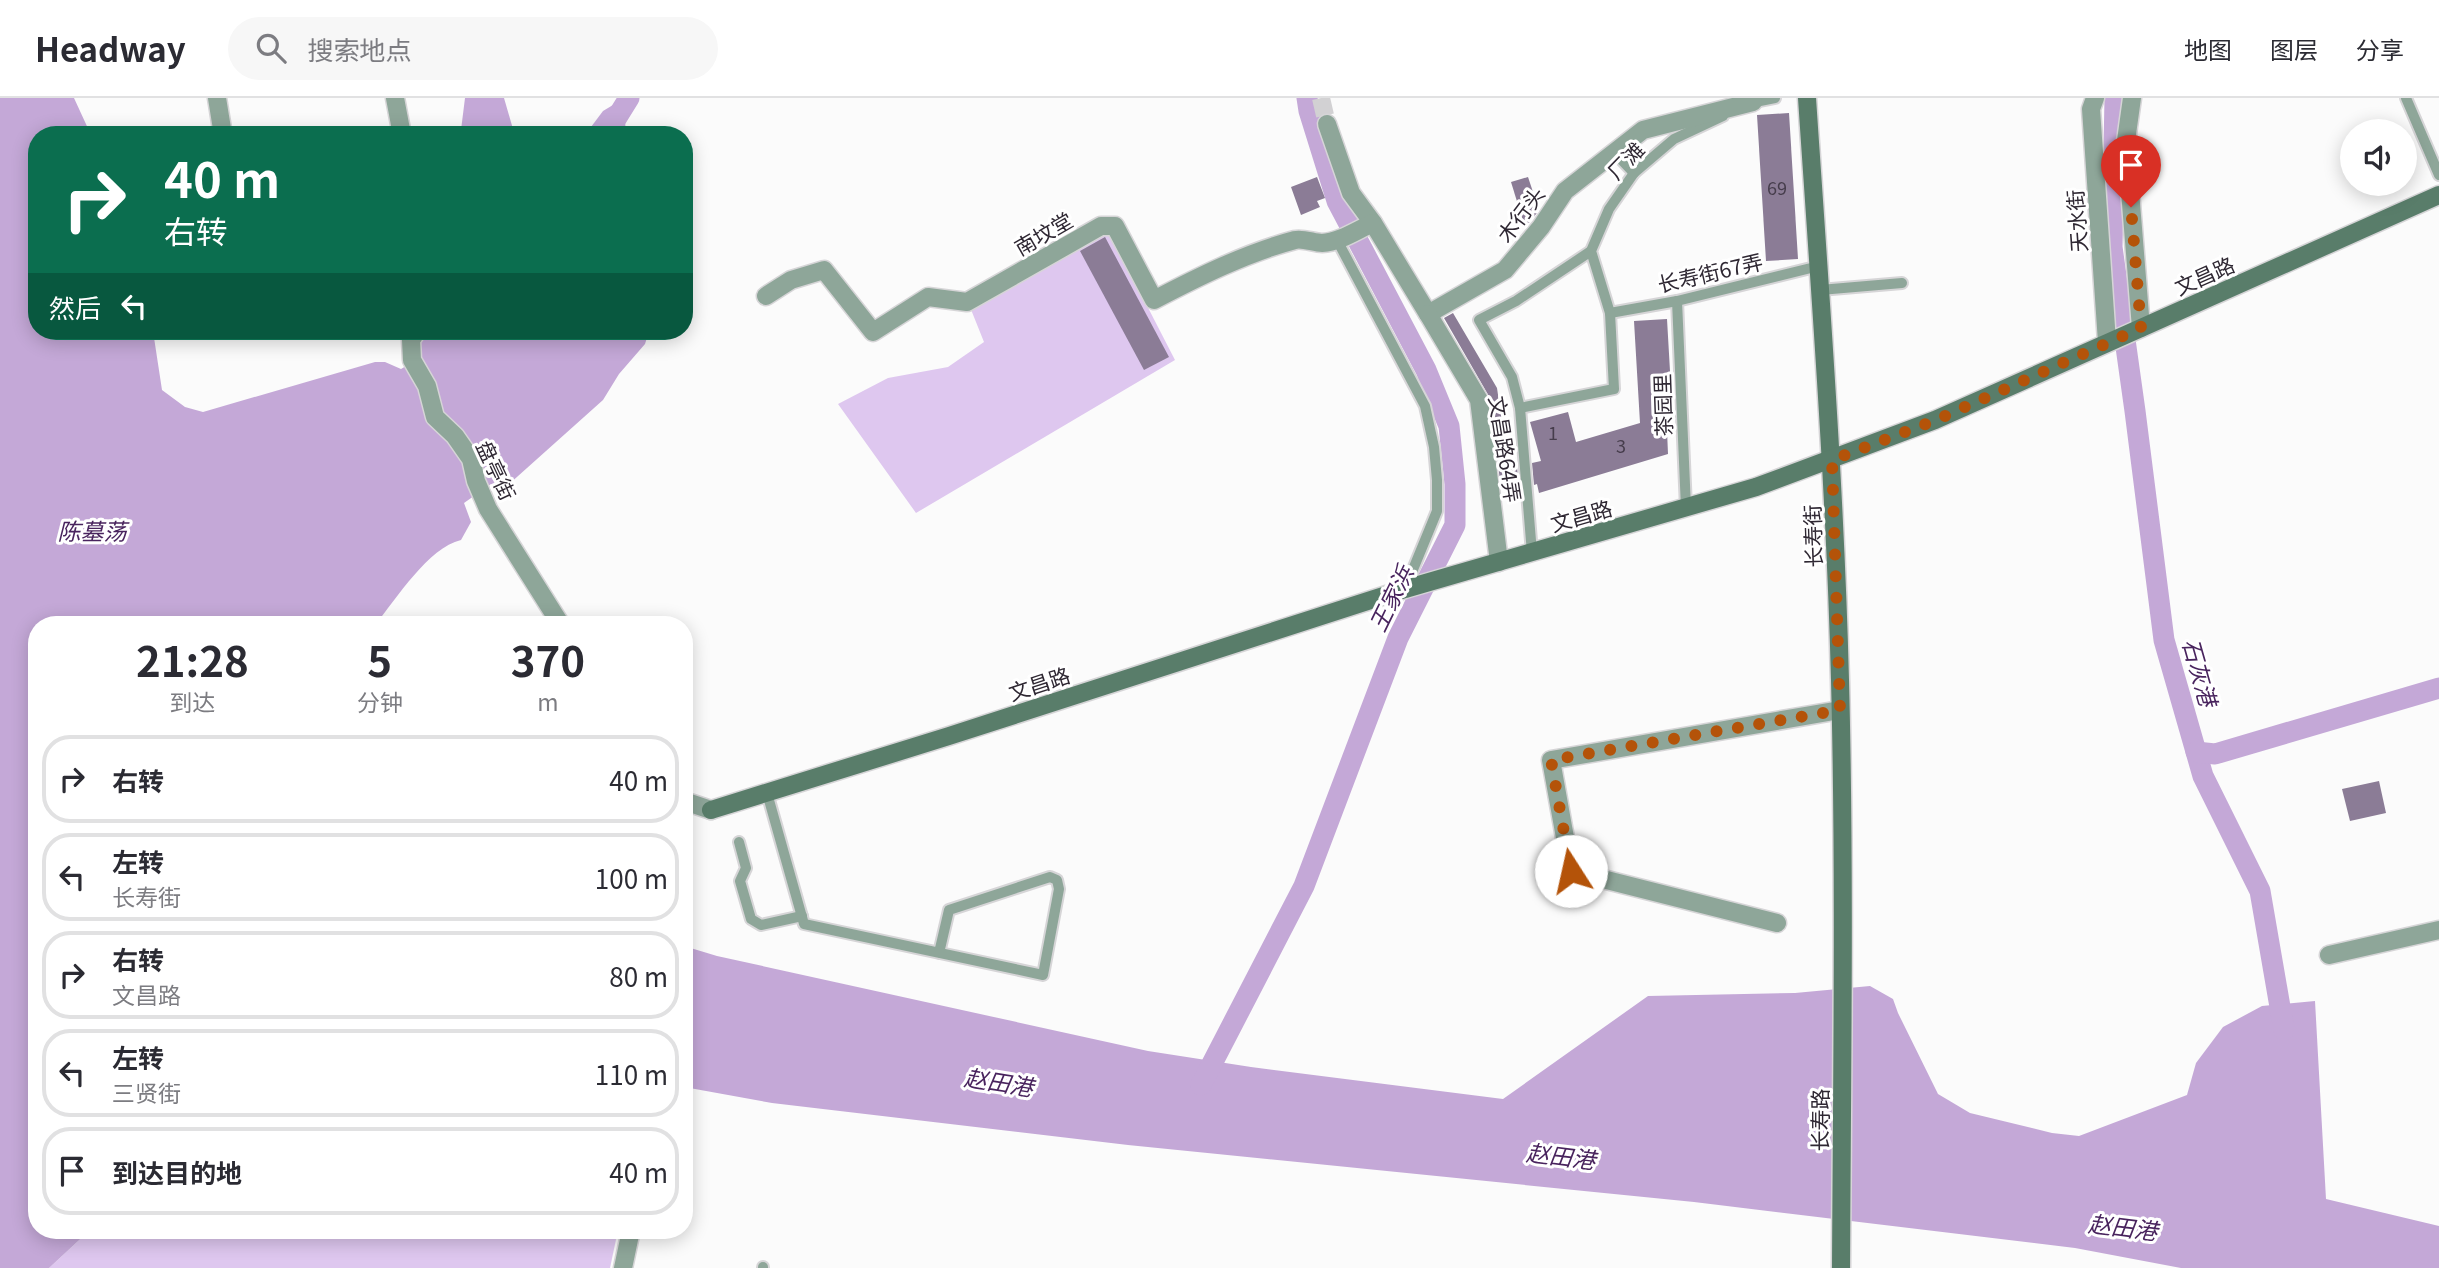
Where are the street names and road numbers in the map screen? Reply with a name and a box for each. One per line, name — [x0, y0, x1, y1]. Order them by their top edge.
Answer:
street label: 厂滩 — [1600, 134, 1650, 186]
street label: 木行头 — [1489, 180, 1551, 248]
street label: 天水街 — [2059, 189, 2093, 253]
street label: 南坟堂 — [1008, 204, 1078, 262]
street label: 长寿街67弄 — [1654, 245, 1766, 299]
street label: 文昌路 — [2169, 248, 2239, 302]
street label: 茶园里 — [1646, 373, 1678, 437]
street label: 文昌路64弄 — [1483, 394, 1529, 504]
street label: 盘亭街 — [470, 435, 524, 505]
street label: 文昌路 — [1547, 492, 1615, 538]
street label: 长寿街 — [1796, 504, 1828, 568]
street label: 文昌路 — [1004, 659, 1074, 707]
street label: 长寿路 — [1804, 1089, 1834, 1152]

